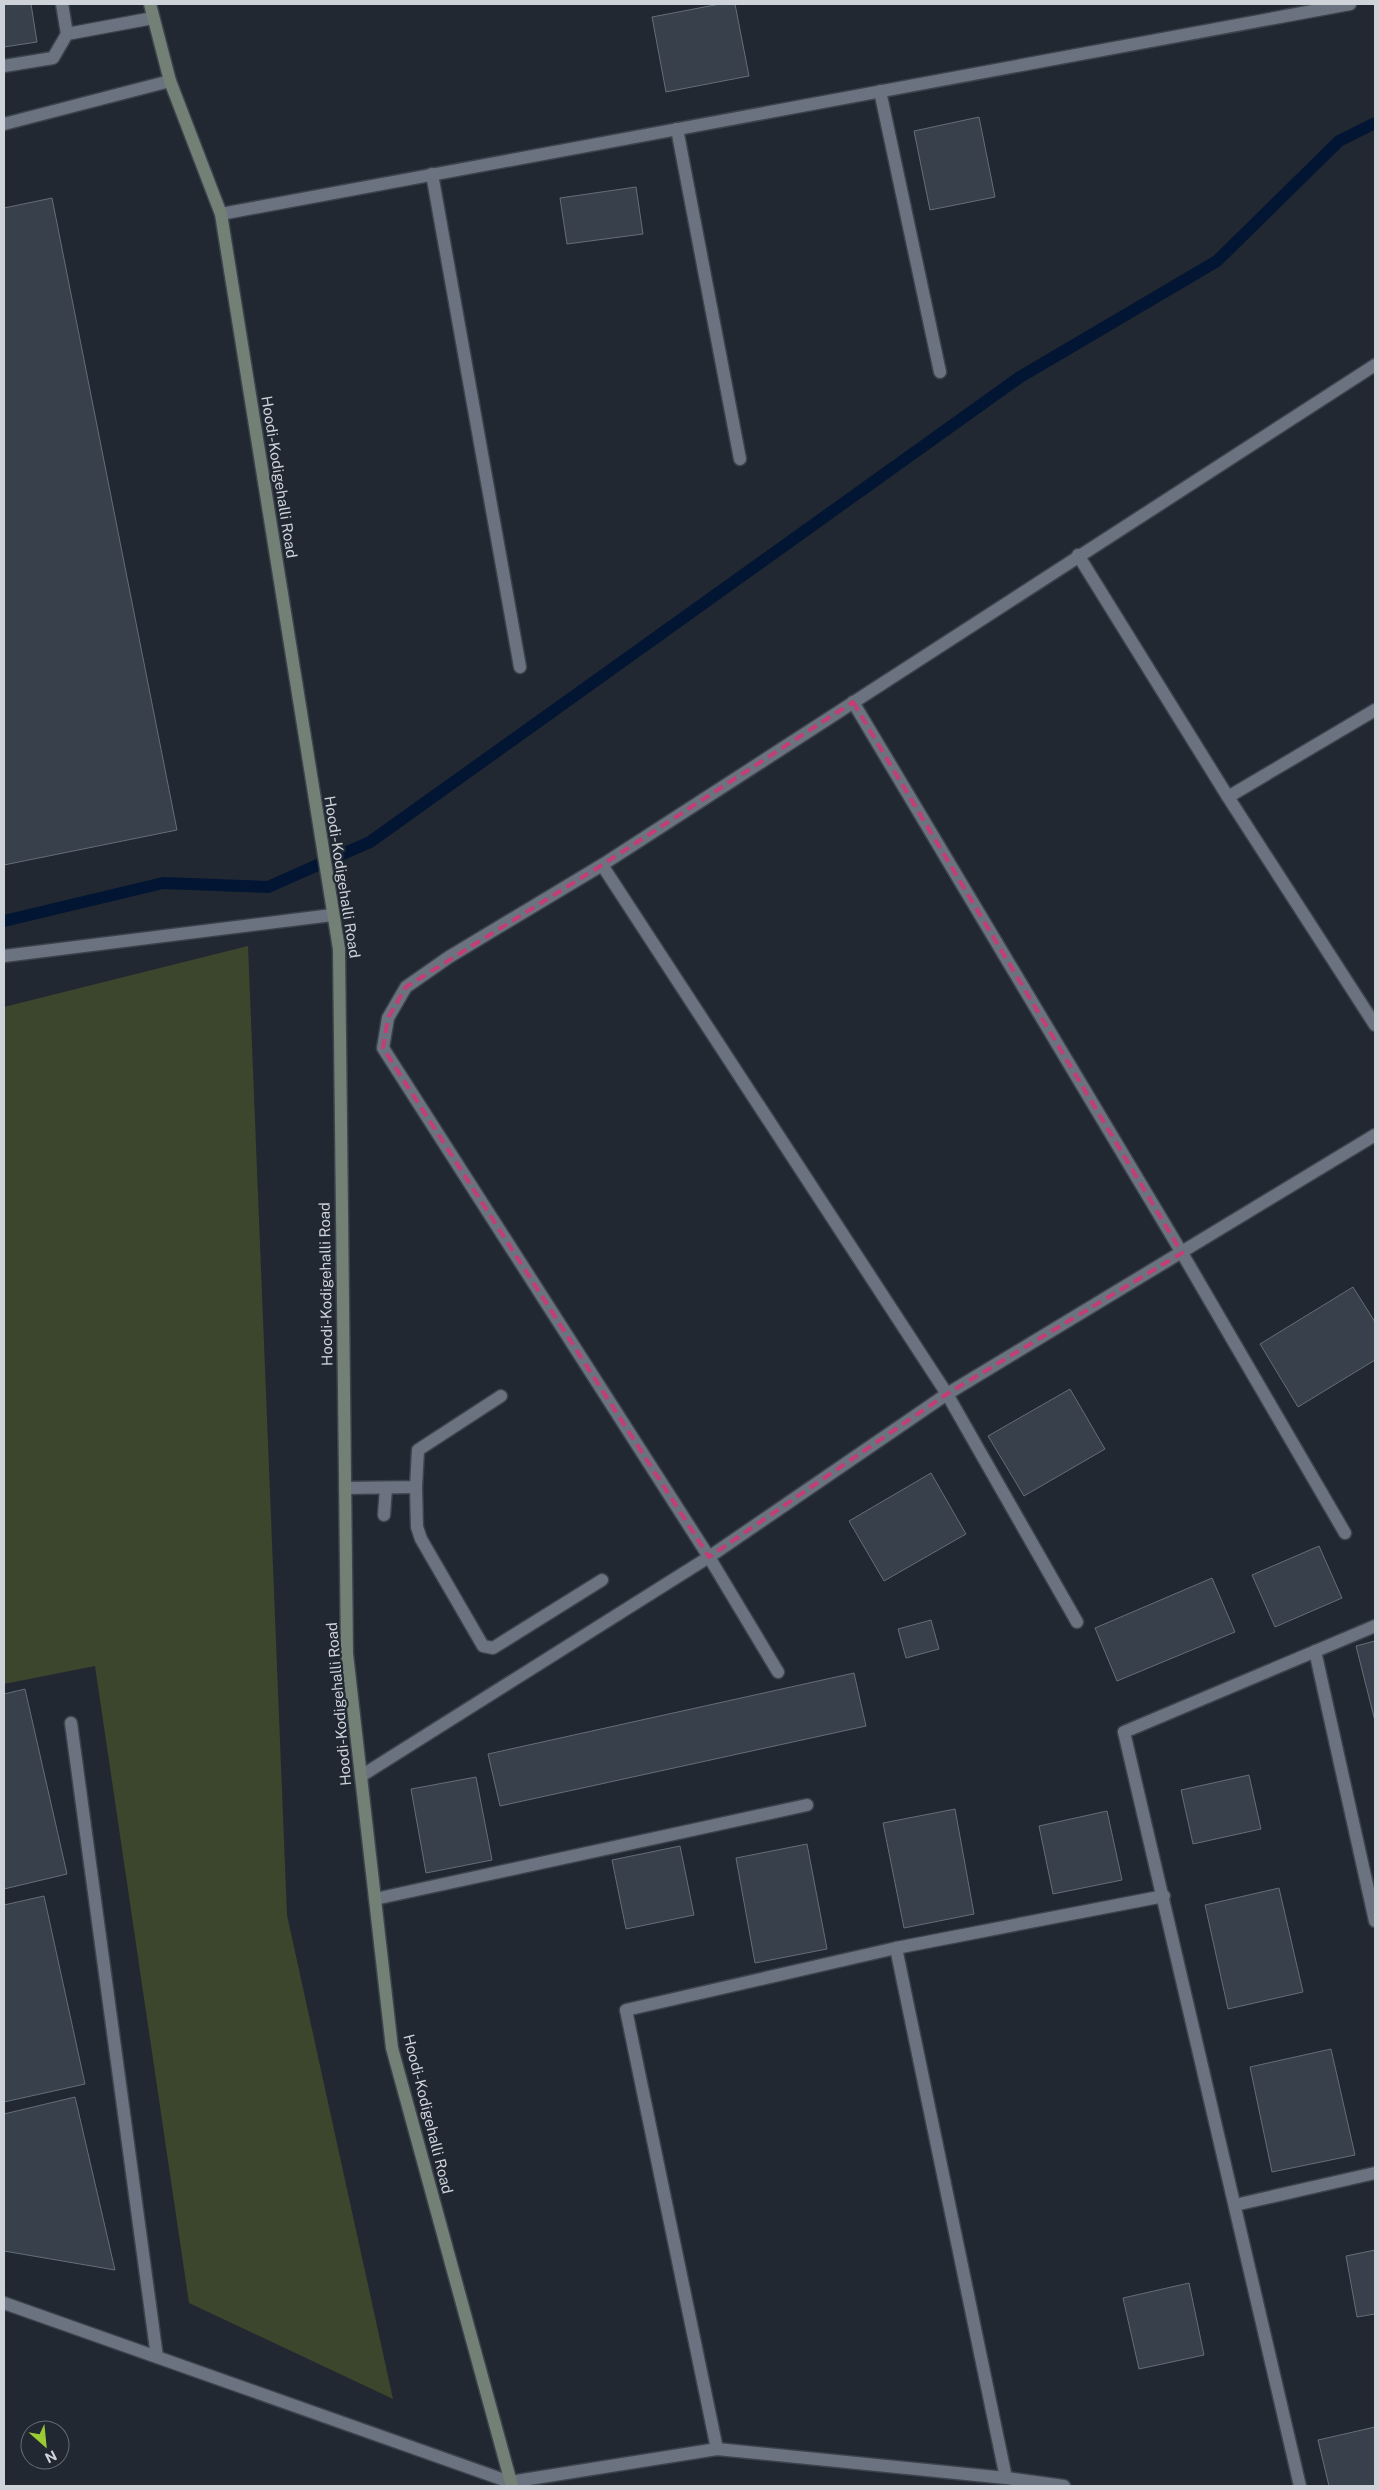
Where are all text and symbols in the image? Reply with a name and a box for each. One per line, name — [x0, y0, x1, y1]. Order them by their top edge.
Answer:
street label: Hoodi-Kodigehalli Road — [258, 395, 301, 559]
street label: Hoodi-Kodigehalli Road — [321, 795, 364, 959]
street label: Hoodi-Kodigehalli Road — [316, 1202, 335, 1366]
street label: Hoodi-Kodigehalli Road — [323, 1622, 354, 1786]
street label: Hoodi-Kodigehalli Road — [400, 2032, 457, 2195]
north arrow — [20, 2420, 70, 2470]
text: N — [42, 2447, 59, 2466]

